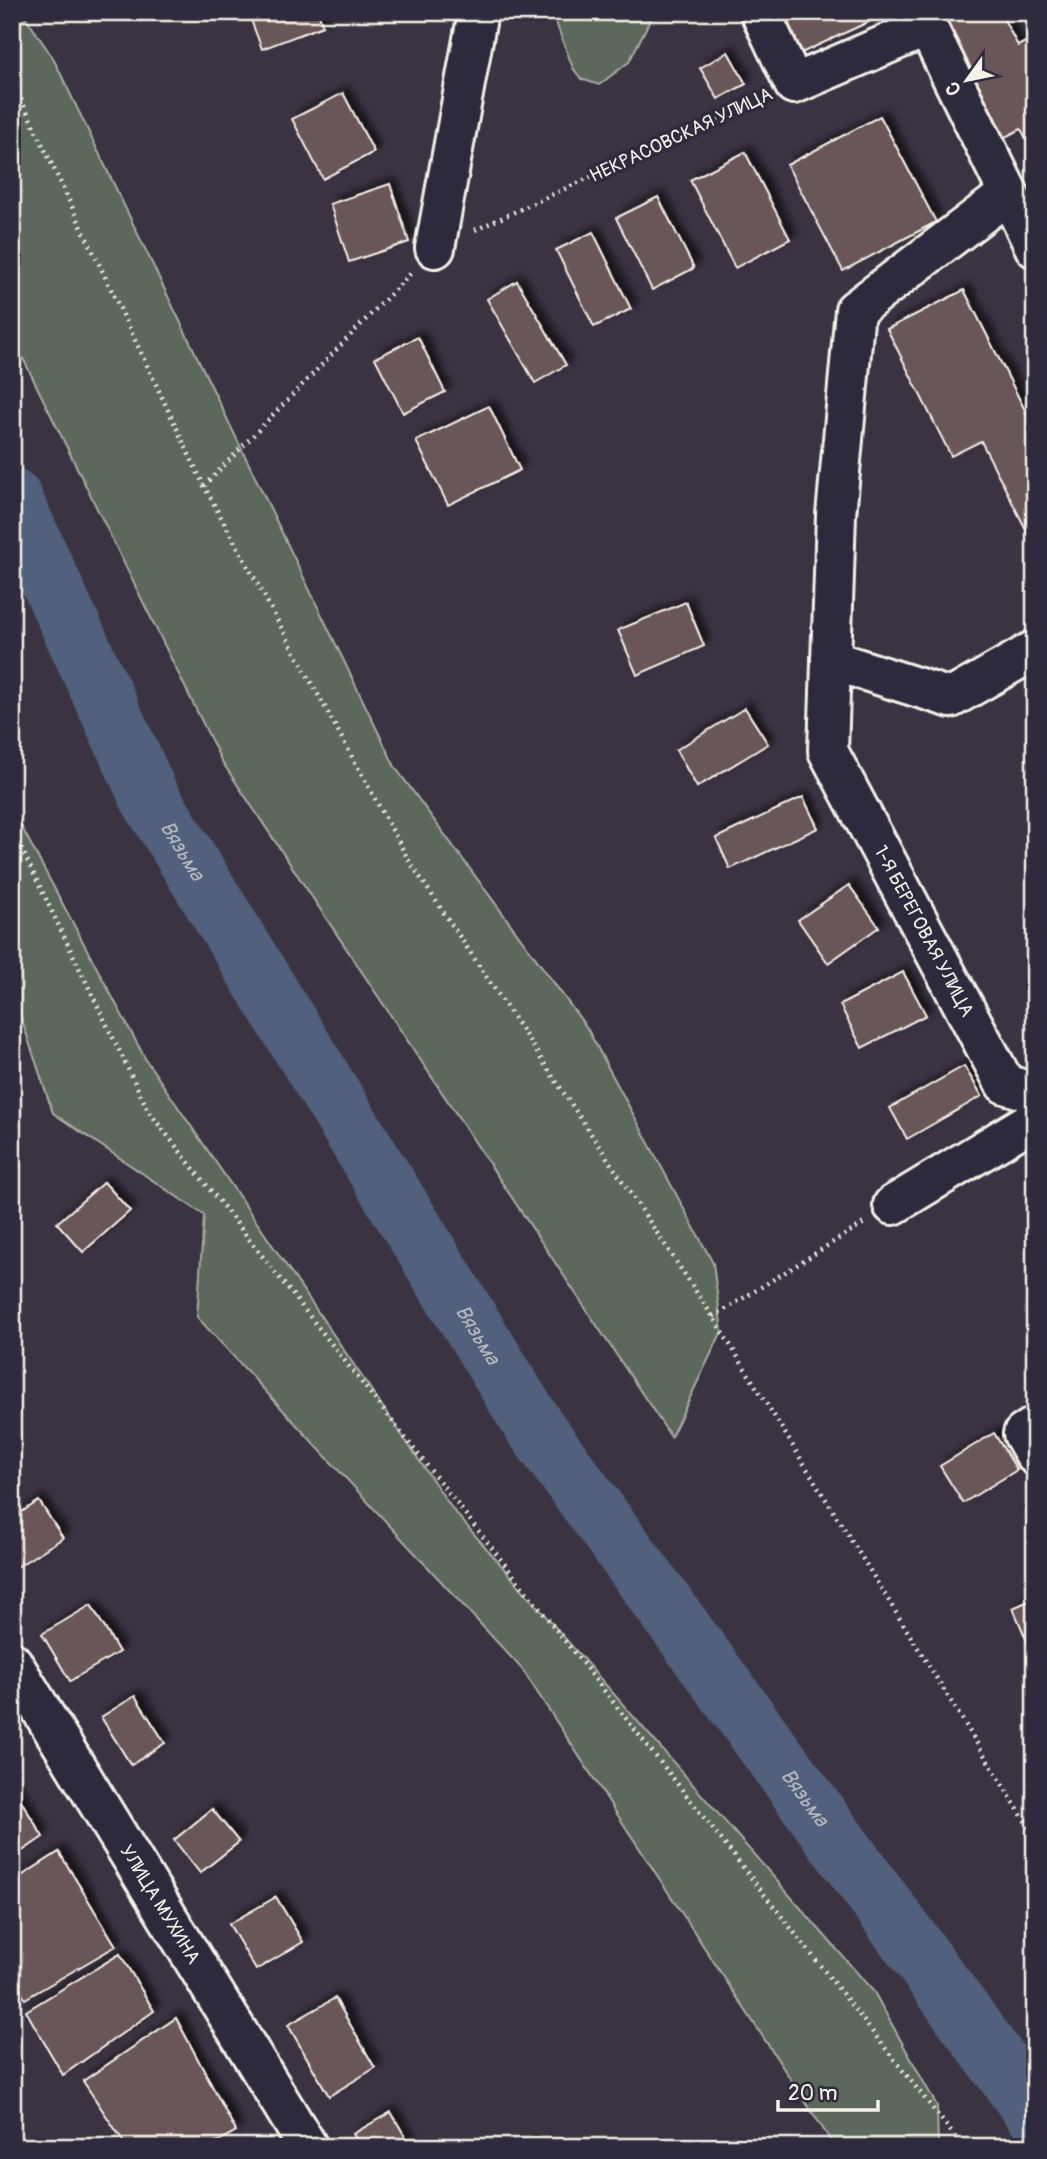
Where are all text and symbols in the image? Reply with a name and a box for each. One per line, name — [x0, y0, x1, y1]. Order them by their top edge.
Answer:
north arrow — [932, 46, 1002, 116]
text: С — [940, 77, 967, 100]
street label: НЕКРАСОВСКАЯ УЛИЦА — [586, 82, 776, 188]
water label: Вязьма — [154, 816, 212, 887]
street label: 1-Я БЕРЕГОВАЯ УЛИЦА — [868, 841, 979, 1021]
water label: Вязьма — [449, 1300, 507, 1370]
water label: Вязьма — [775, 1763, 836, 1833]
street label: УЛИЦА МУХИНА — [114, 1840, 205, 1968]
scale bar — [778, 2068, 877, 2112]
text: 20 m — [788, 2080, 837, 2107]

